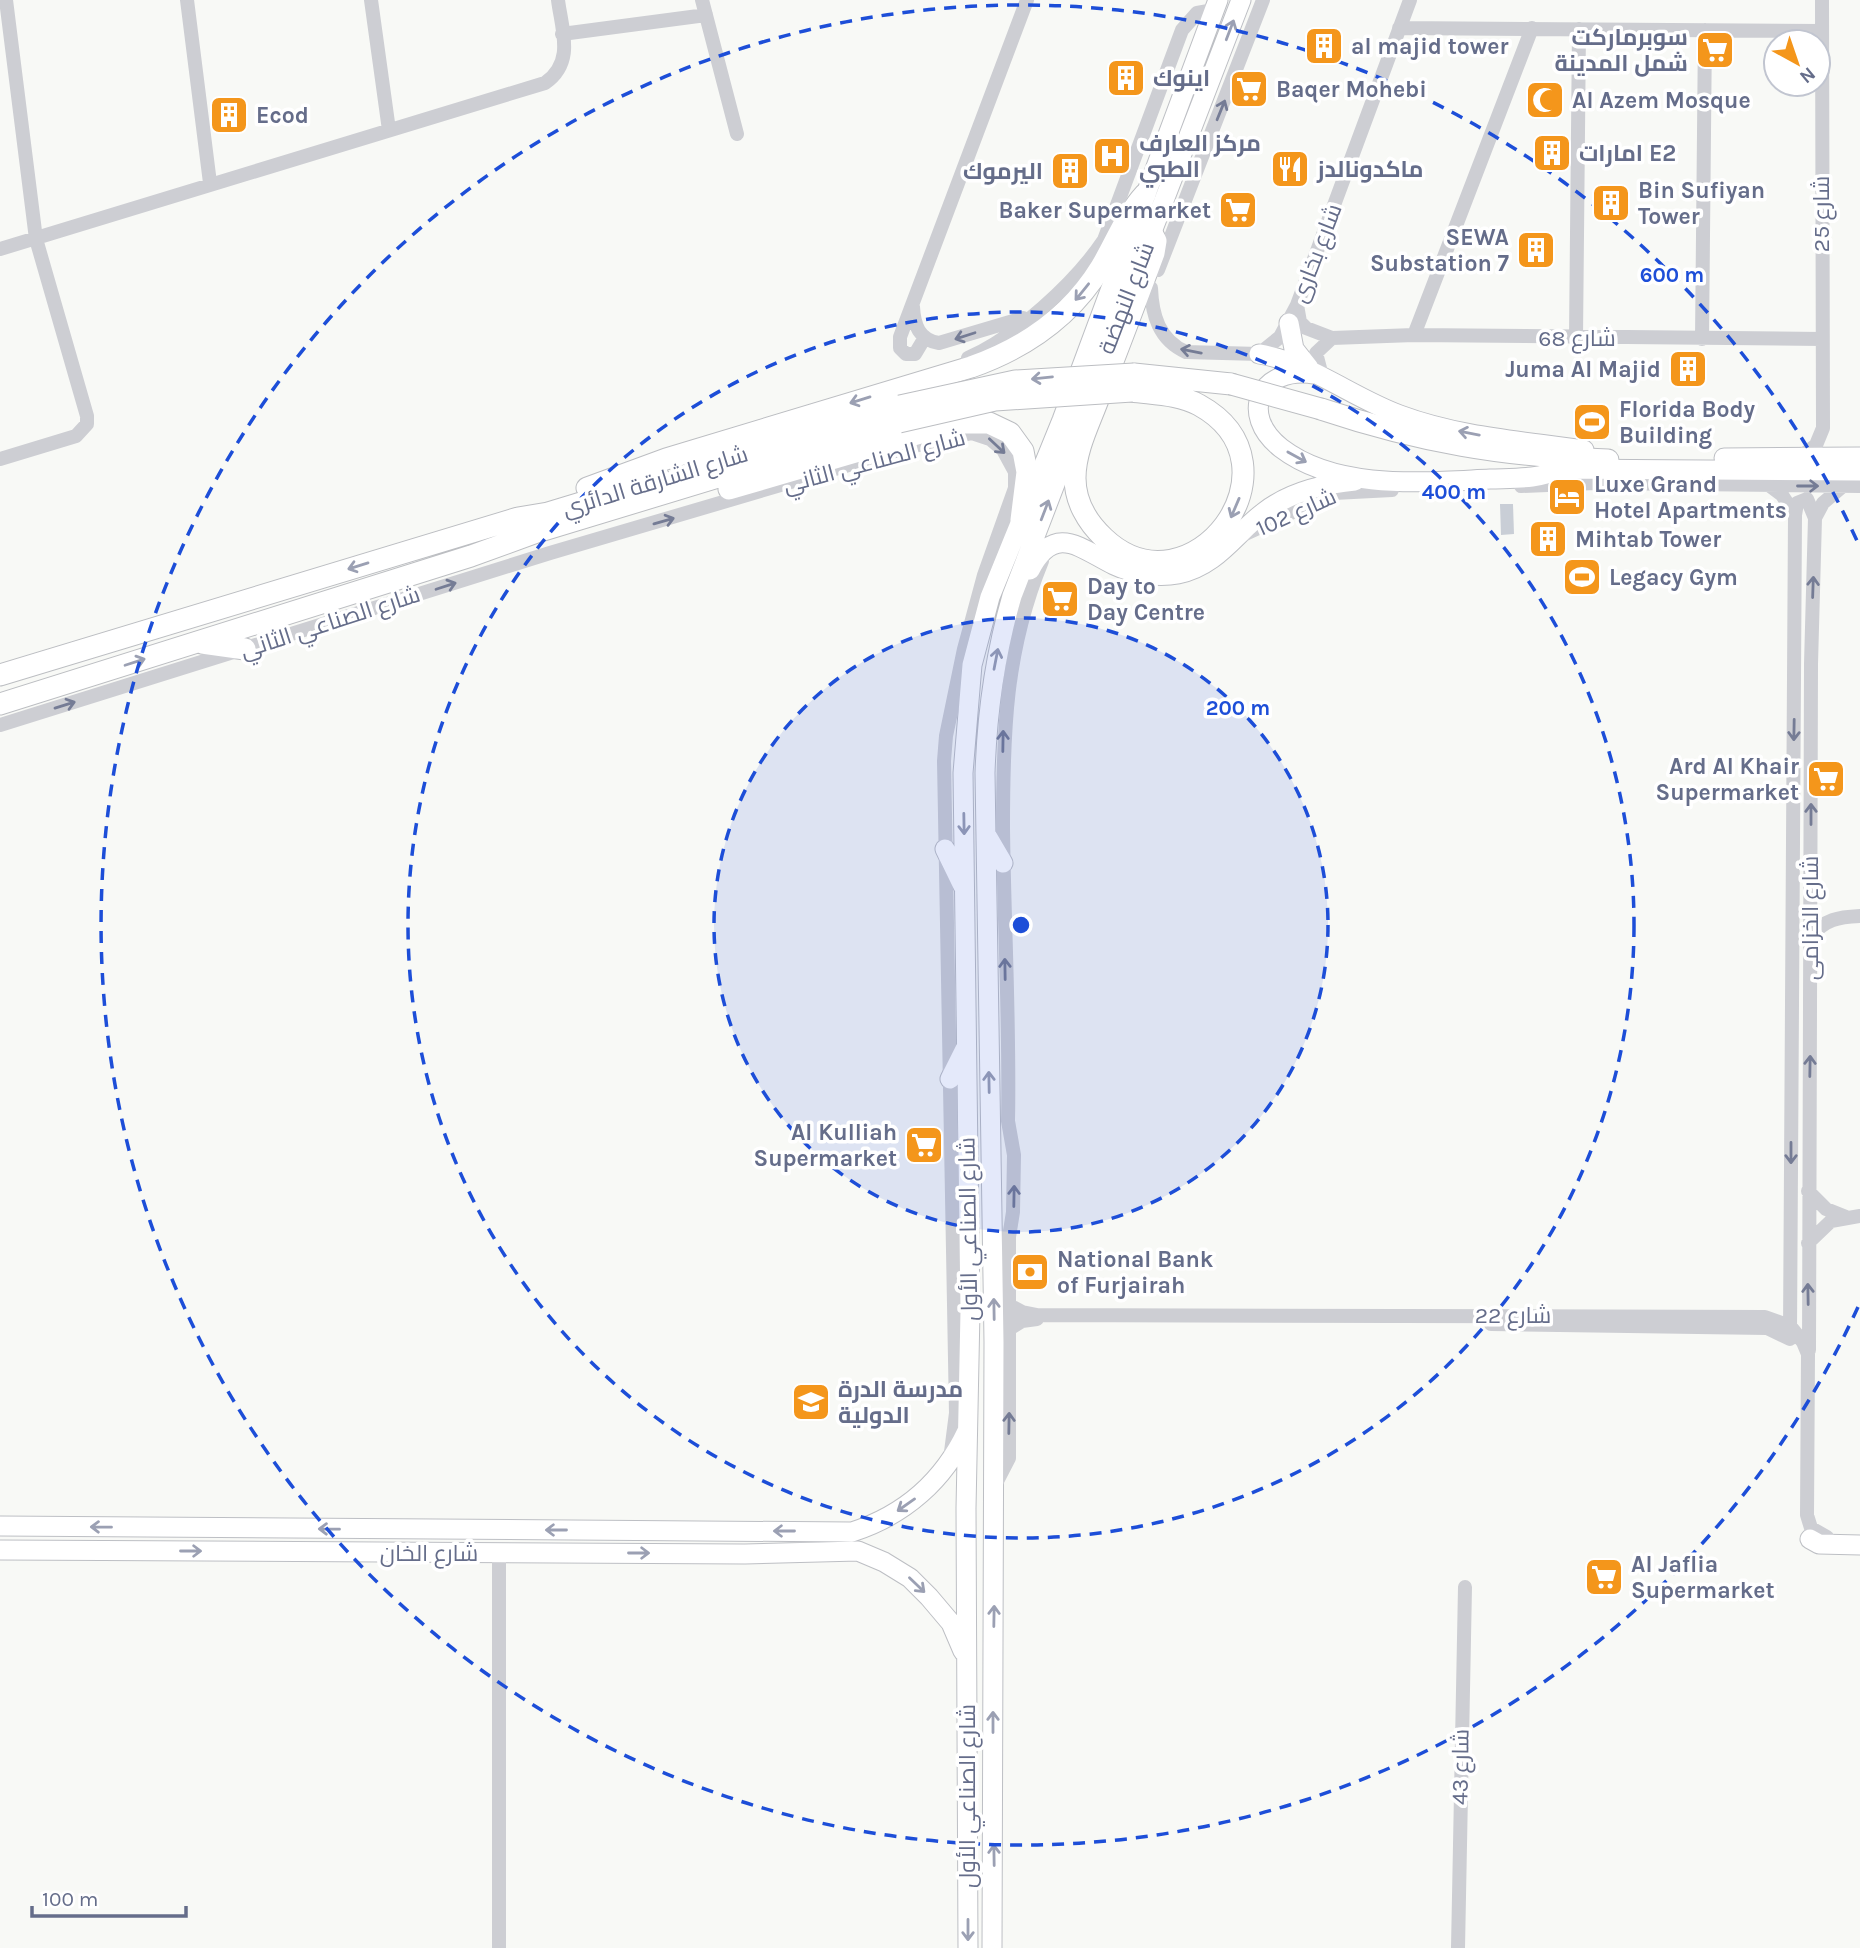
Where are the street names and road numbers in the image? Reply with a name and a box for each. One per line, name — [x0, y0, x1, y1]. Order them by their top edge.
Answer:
street label: شارع 25 — [1808, 176, 1837, 252]
street label: شارع بخارى — [1285, 200, 1349, 307]
street label: شارع النهضة — [1093, 239, 1162, 359]
street label: شارع 68 — [1538, 325, 1616, 354]
street label: شارع الصناعي الثاني — [780, 424, 969, 503]
street label: شارع الشارقة الدائري — [559, 440, 752, 526]
street label: شارع 102 — [1252, 483, 1341, 544]
street label: شارع الصناعي الثاني — [237, 581, 425, 668]
street label: شارع الخزامى — [1797, 856, 1826, 980]
street label: شارع الصناعي الأول — [953, 1137, 988, 1321]
street label: شارع 22 — [1475, 1302, 1551, 1331]
street label: شارع الخان — [380, 1540, 478, 1569]
street label: شارع الصناعي الأول — [954, 1704, 985, 1888]
street label: شارع 43 — [1446, 1729, 1477, 1805]

